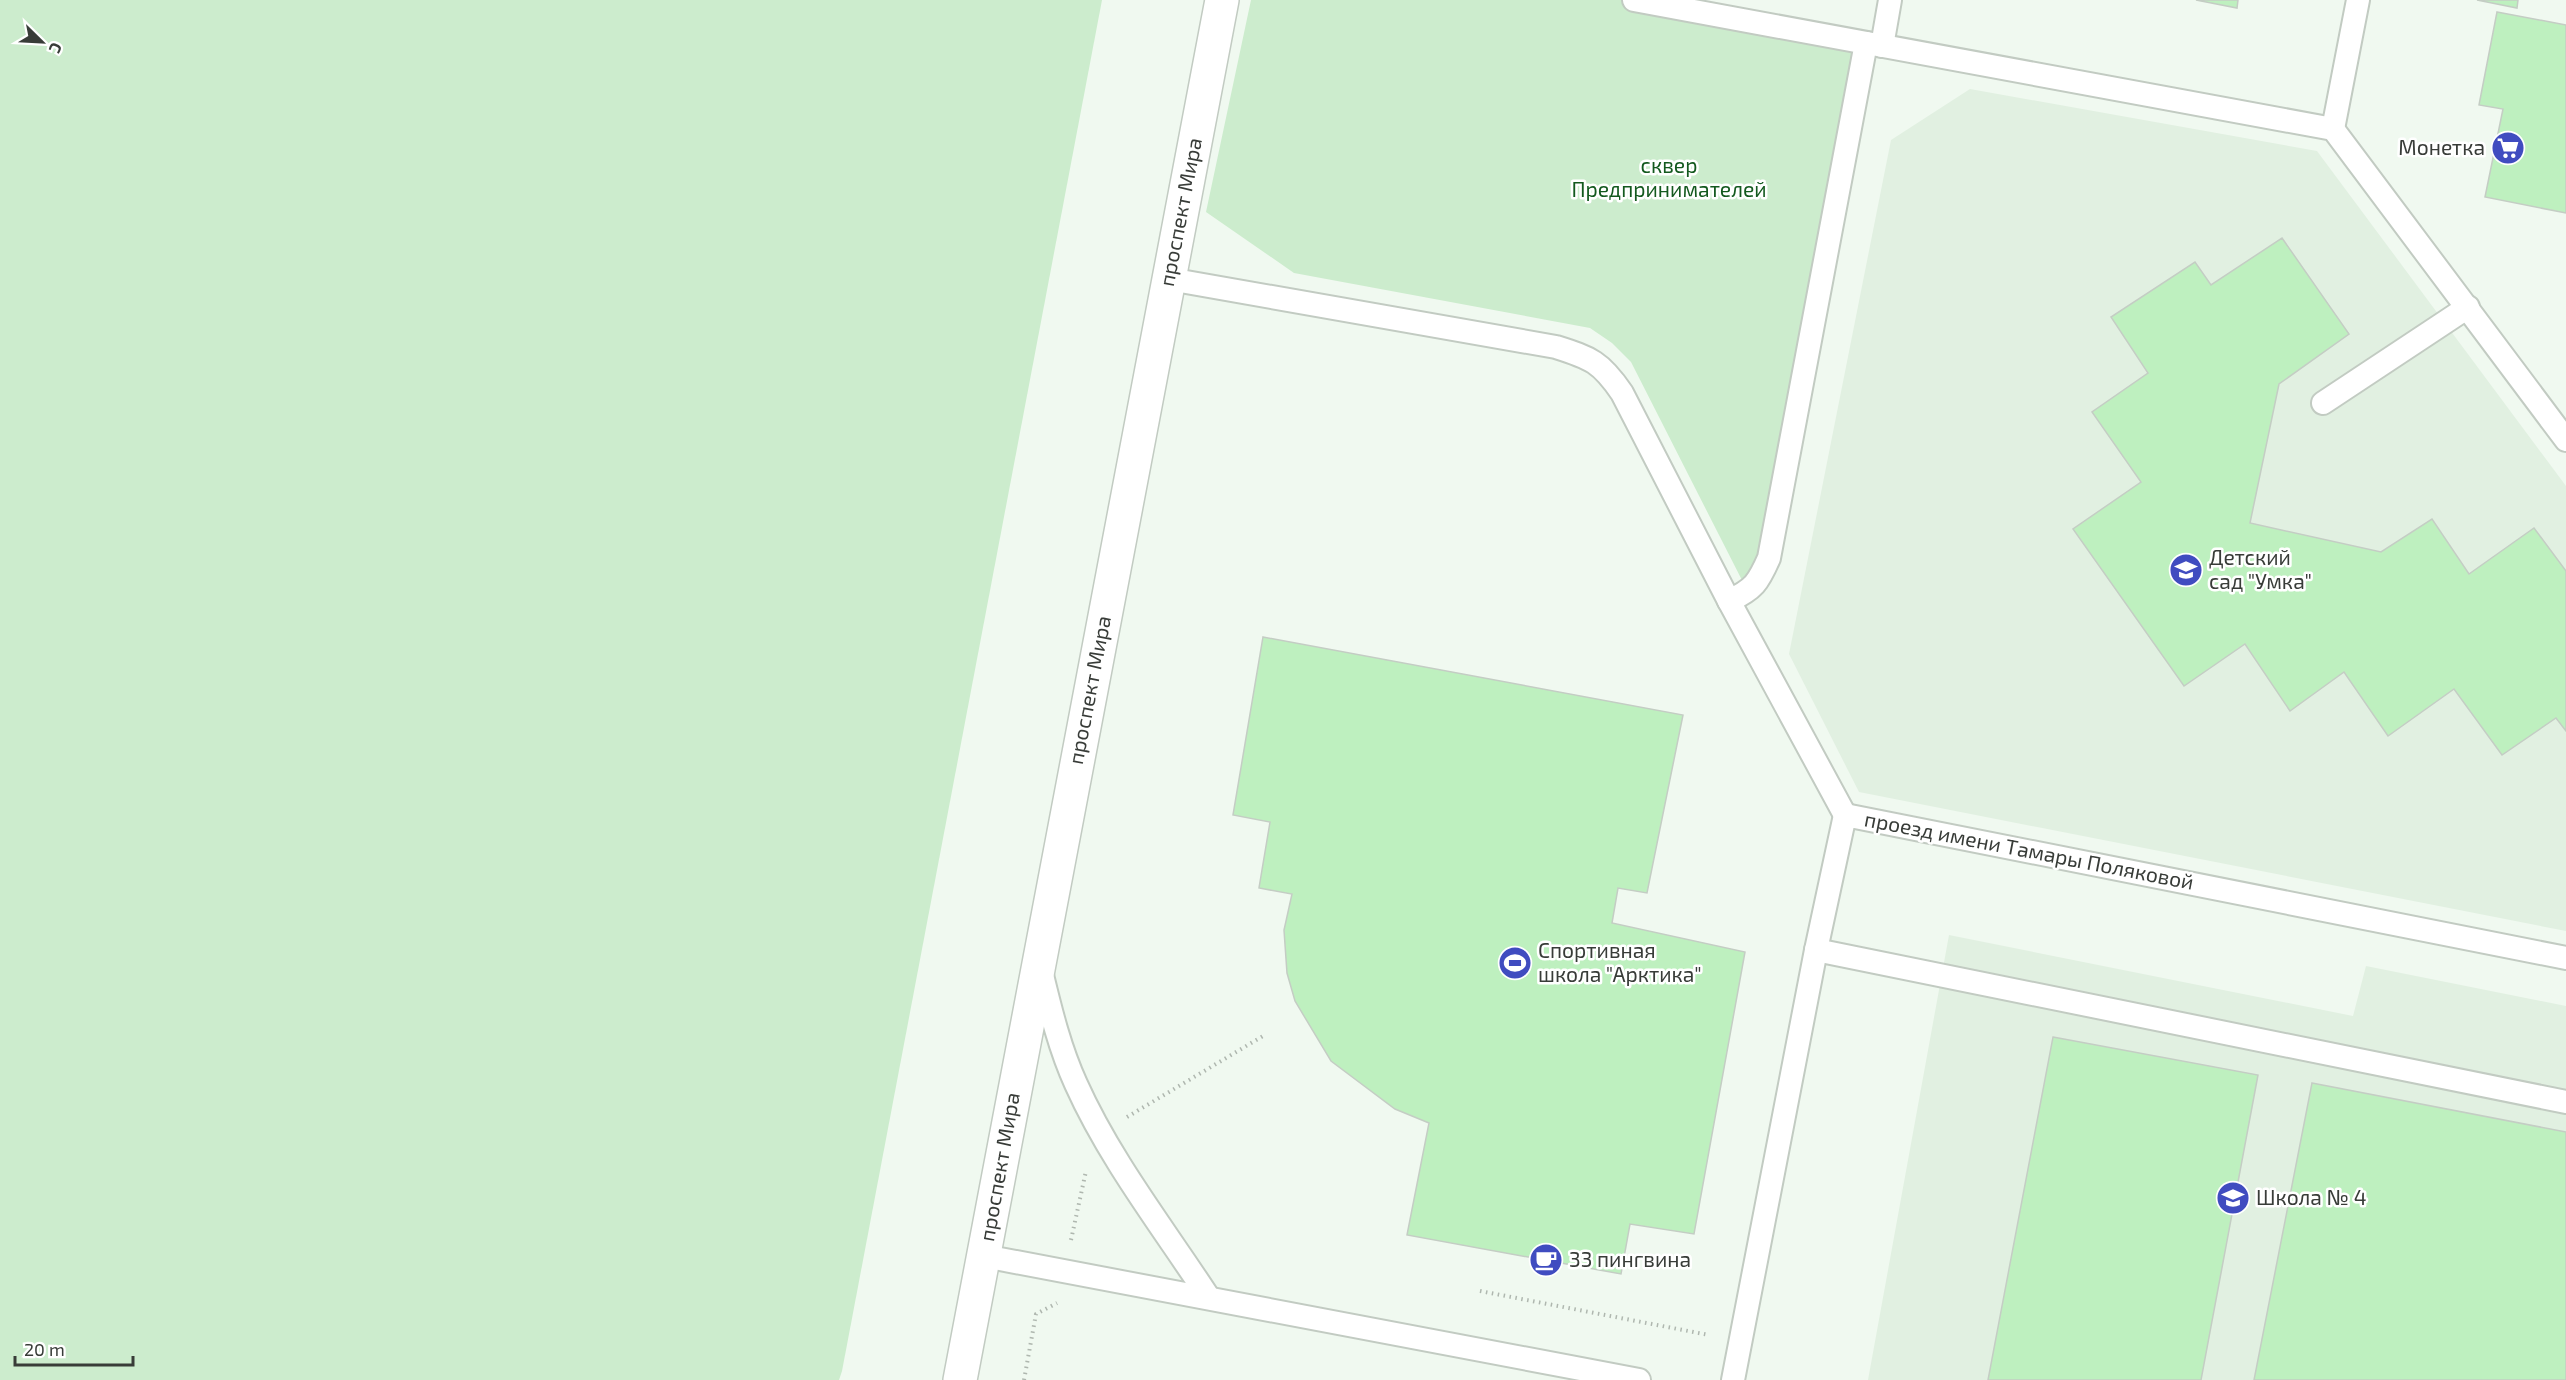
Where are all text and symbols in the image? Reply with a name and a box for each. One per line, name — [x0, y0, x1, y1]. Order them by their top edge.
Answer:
north arrow — [12, 12, 72, 72]
text: С — [46, 40, 67, 56]
supermarket icon: Монетка — [2490, 130, 2526, 166]
place label: Монетка — [2398, 134, 2485, 159]
street label: проспект Мира — [1153, 135, 1206, 288]
park label: сквер Предпринимателей — [1571, 152, 1767, 201]
place label: Детский сад "Умка" — [2209, 544, 2312, 593]
school or university icon: Детский сад "Умка" — [2168, 552, 2204, 588]
street label: проспект Мира — [1062, 613, 1115, 766]
street label: проезд имени Тамары Поляковой — [1863, 805, 2196, 894]
place label: Спортивная школа "Арктика" — [1538, 937, 1702, 986]
sports icon: Спортивная школа "Арктика" — [1497, 945, 1533, 981]
street label: проспект Мира — [973, 1090, 1024, 1243]
school or university icon: Школа № 4 — [2215, 1180, 2251, 1216]
place label: Школа № 4 — [2256, 1184, 2367, 1209]
cafe icon: 33 пингвина — [1528, 1242, 1564, 1278]
place label: 33 пингвина — [1569, 1246, 1691, 1271]
scale bar — [15, 1329, 134, 1367]
text: 20 m — [24, 1338, 65, 1360]

